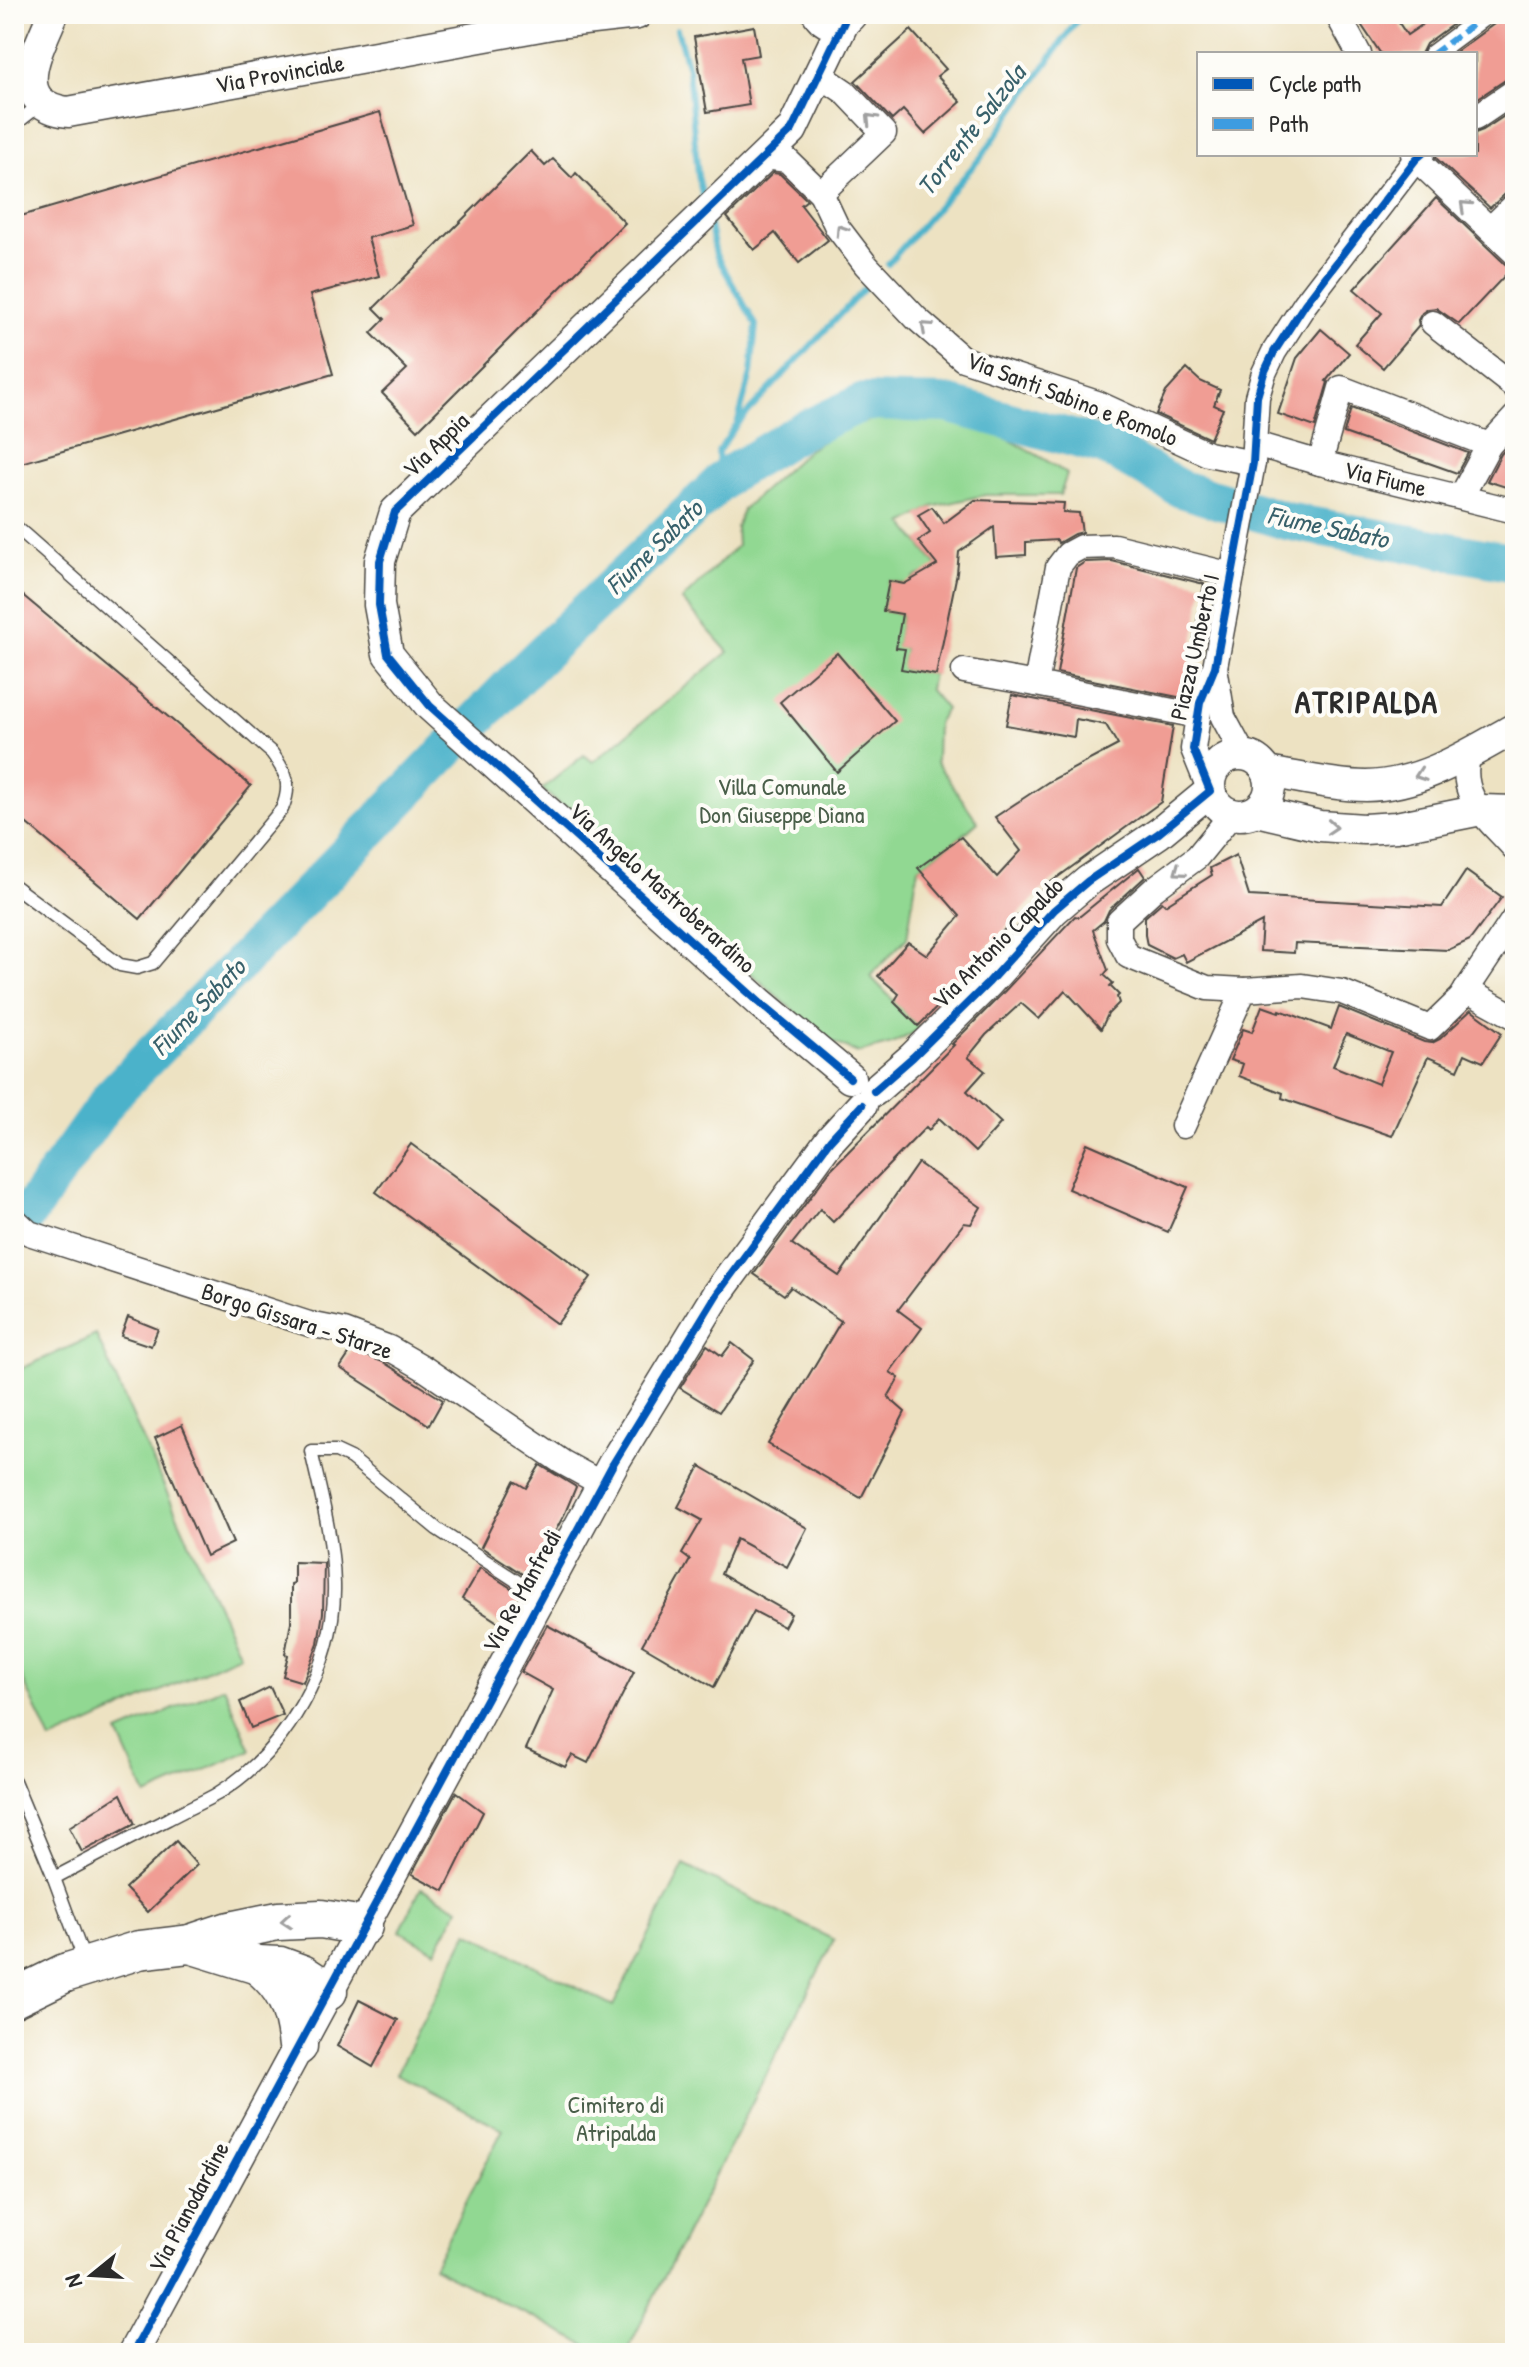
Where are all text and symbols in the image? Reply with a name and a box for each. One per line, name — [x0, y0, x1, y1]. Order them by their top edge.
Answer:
street label: Via Provinciale — [213, 46, 347, 100]
legend — [1197, 52, 1477, 156]
water label: Torrente Salzola — [908, 55, 1035, 203]
text: Cycle path — [1269, 67, 1361, 99]
text: Path — [1269, 107, 1308, 139]
one-way arrow — [866, 114, 880, 128]
one-way arrow — [1460, 202, 1475, 216]
one-way arrow — [835, 225, 850, 239]
one-way arrow — [921, 322, 936, 336]
street label: Via Santi Sabino e Romolo — [962, 343, 1183, 453]
street label: Via Appia — [395, 405, 475, 484]
street label: Via Fiume — [1341, 452, 1430, 504]
water label: Fiume Sabato — [597, 490, 712, 602]
water label: Fiume Sabato — [1265, 497, 1394, 557]
street label: Piazza Umberto I — [1162, 571, 1226, 723]
district label: ATRIPALDA — [1295, 680, 1439, 723]
one-way arrow — [1414, 765, 1428, 781]
park label: Villa Comunale Don Giuseppe Diana — [700, 770, 864, 830]
street label: Via Angelo Mastroberardino — [562, 795, 763, 980]
one-way arrow — [1326, 818, 1339, 835]
one-way arrow — [1173, 861, 1188, 876]
street label: Via Antonio Capaldo — [925, 869, 1070, 1015]
water label: Fiume Sabato — [143, 949, 255, 1063]
street label: Borgo Gissara - Starze — [198, 1274, 397, 1366]
street label: Via Re Manfredi — [474, 1523, 568, 1658]
one-way arrow — [279, 1912, 292, 1929]
park label: Cimitero di Atripalda — [567, 2088, 665, 2148]
street label: Via Pianodardine — [140, 2135, 236, 2278]
north arrow — [52, 2235, 132, 2315]
text: N — [57, 2271, 89, 2291]

